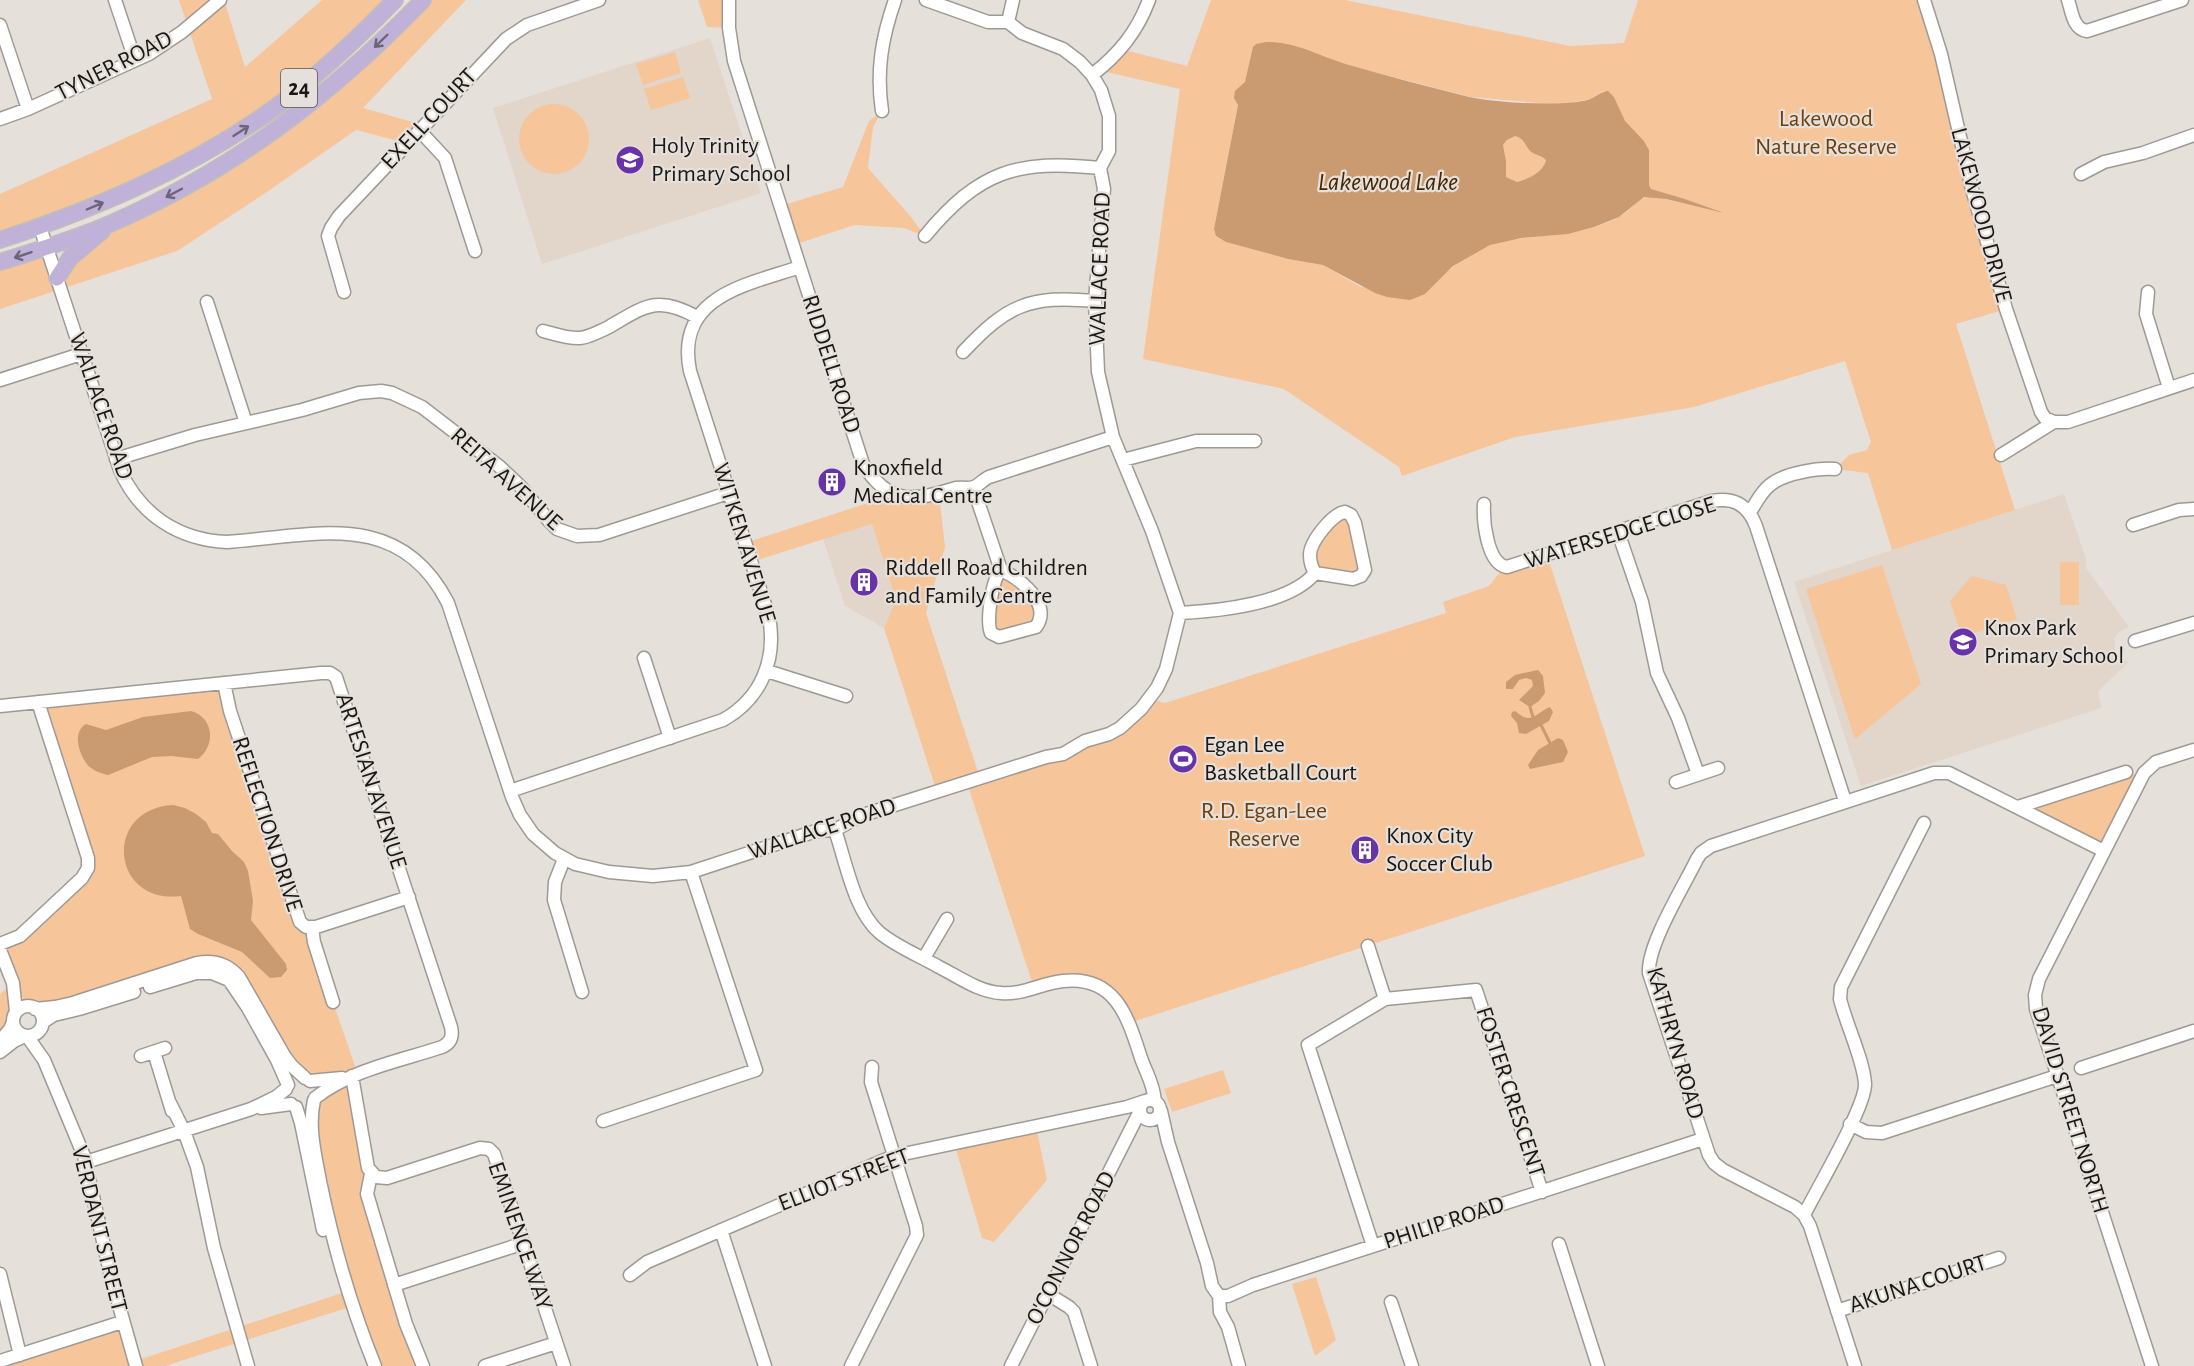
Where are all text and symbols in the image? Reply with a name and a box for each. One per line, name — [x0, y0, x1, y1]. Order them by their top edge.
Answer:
street label: TYNER ROAD — [52, 26, 176, 106]
one-way arrow — [374, 34, 389, 49]
street label: EXELL COURT — [376, 64, 482, 174]
road number: 24 — [281, 69, 317, 107]
park label: Lakewood Nature Reserve — [1755, 107, 1897, 159]
one-way arrow — [232, 124, 249, 136]
street label: LAKEWOOD DRIVE — [1946, 125, 2016, 305]
place label: Holy Trinity Primary School — [651, 134, 791, 186]
school or university icon: Holy Trinity Primary School — [614, 144, 646, 176]
water label: Lakewood Lake — [1318, 169, 1458, 195]
one-way arrow — [165, 188, 183, 199]
street label: WALLACE ROAD — [1085, 192, 1115, 346]
one-way arrow — [85, 200, 104, 211]
one-way arrow — [14, 250, 33, 261]
street label: RIDDELL ROAD — [797, 292, 865, 436]
street label: WALLACE ROAD — [65, 329, 137, 483]
street label: REITA AVENUE — [446, 423, 567, 535]
place label: Knoxfield Medical Centre — [853, 456, 993, 508]
street label: WITKEN AVENUE — [708, 460, 780, 626]
building icon: Knoxfield Medical Centre — [816, 466, 848, 498]
street label: WATERSEDGE CLOSE — [1522, 492, 1719, 573]
place label: Riddell Road Children and Family Centre — [885, 556, 1088, 608]
building icon: Riddell Road Children and Family Centre — [848, 566, 880, 598]
place label: Knox Park Primary School — [1984, 616, 2124, 668]
school or university icon: Knox Park Primary School — [1947, 626, 1979, 658]
street label: ARTESIAN AVENUE — [331, 690, 411, 872]
place label: Egan Lee Basketball Court — [1204, 733, 1357, 785]
street label: REFLECTION DRIVE — [227, 734, 307, 915]
sports icon: Egan Lee Basketball Court — [1167, 743, 1199, 775]
street label: WALLACE ROAD — [745, 794, 899, 864]
park label: R.D. Egan-Lee Reserve — [1201, 799, 1327, 851]
place label: Knox City Soccer Club — [1386, 824, 1493, 876]
building icon: Knox City Soccer Club — [1349, 834, 1381, 866]
street label: KATHRYN ROAD — [1642, 964, 1708, 1122]
street label: FOSTER CRESCENT — [1471, 1004, 1549, 1180]
street label: DAVID STREET NORTH — [2027, 1004, 2113, 1216]
street label: VERDANT STREET — [67, 1144, 131, 1315]
street label: ELLIOT STREET — [775, 1144, 913, 1216]
street label: EMINENCE WAY — [483, 1159, 557, 1314]
street label: O'CONNOR ROAD — [1022, 1167, 1120, 1329]
street label: PHILIP ROAD — [1381, 1192, 1507, 1254]
street label: AKUNA COURT — [1846, 1250, 1990, 1318]

